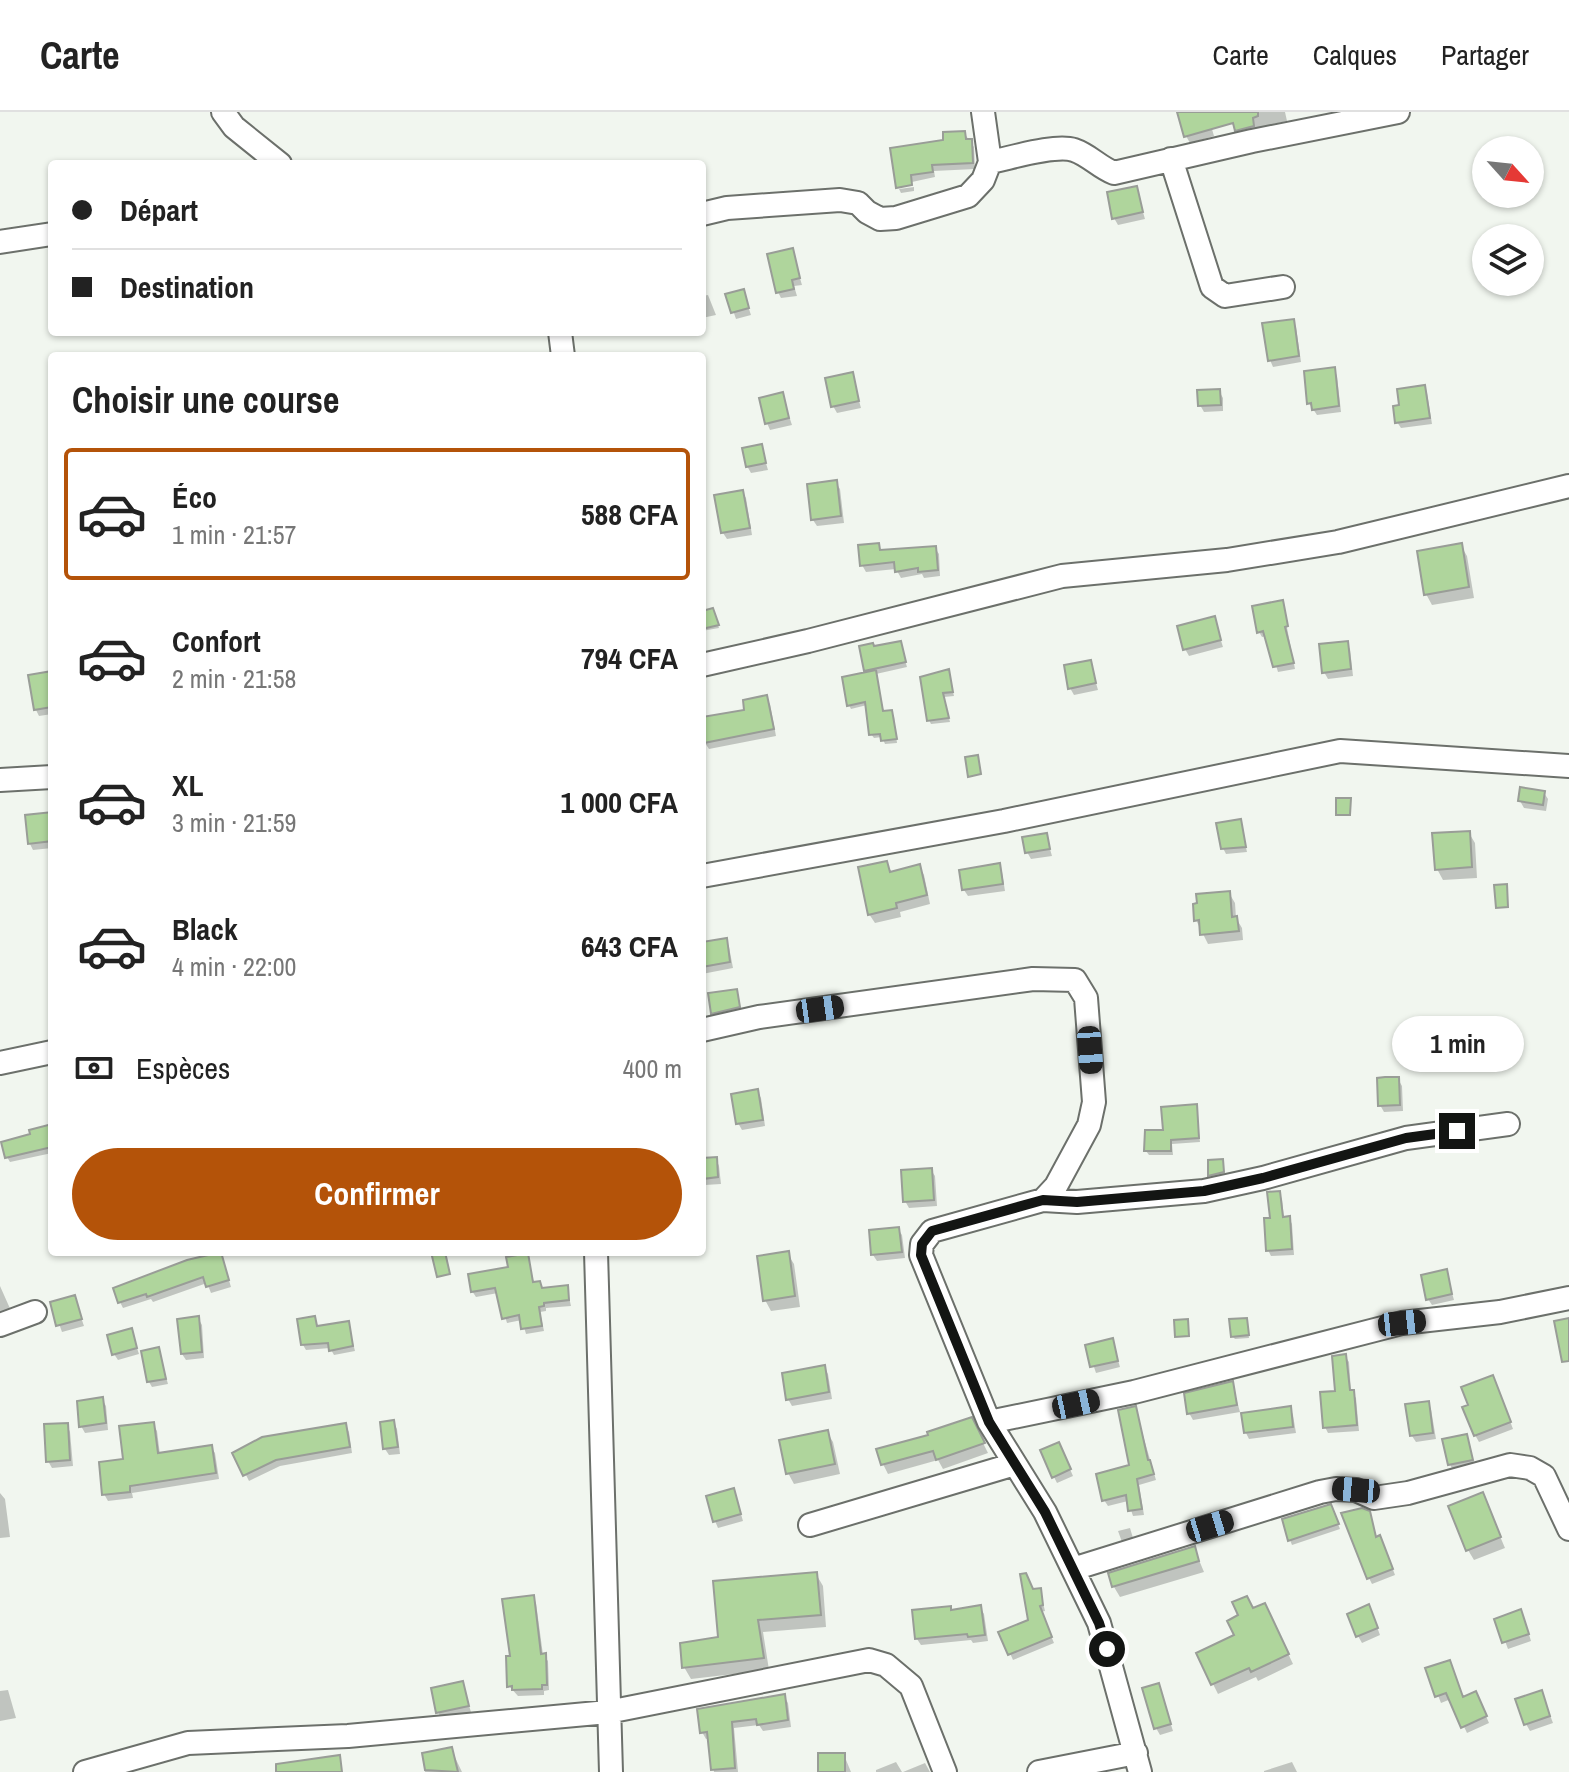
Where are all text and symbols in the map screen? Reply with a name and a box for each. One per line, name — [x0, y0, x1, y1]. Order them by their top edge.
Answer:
text: Carte — [40, 30, 120, 81]
text: Carte — [1213, 36, 1269, 74]
text: Calques — [1313, 36, 1397, 74]
text: Partager — [1441, 36, 1529, 74]
north arrow — [1472, 136, 1544, 208]
map controls — [1472, 136, 1544, 296]
text: Départ — [120, 190, 198, 230]
button: layers — [1472, 224, 1544, 296]
text: Destination — [120, 267, 254, 307]
text: Choisir une course — [72, 376, 339, 424]
text: Éco — [172, 477, 217, 517]
icon: car — [76, 478, 148, 550]
text: 588 CFA — [581, 494, 678, 534]
text: 1 min · 21:57 — [172, 517, 296, 552]
text: Confort — [172, 621, 261, 661]
icon: car — [76, 622, 148, 694]
text: 794 CFA — [581, 638, 678, 678]
text: 2 min · 21:58 — [172, 661, 296, 696]
text: XL — [172, 765, 203, 805]
icon: car — [76, 766, 148, 838]
text: 1 000 CFA — [560, 782, 678, 822]
text: 3 min · 21:59 — [172, 805, 296, 840]
text: Black — [172, 909, 238, 949]
icon: car — [76, 910, 148, 982]
text: 643 CFA — [581, 926, 678, 966]
text: 4 min · 22:00 — [172, 949, 296, 984]
car — [795, 994, 845, 1024]
callout: 1 min — [1391, 1015, 1523, 1071]
car — [1076, 1025, 1104, 1075]
text: 1 min — [1430, 1026, 1486, 1061]
icon: cash — [72, 1046, 116, 1090]
text: Espèces — [136, 1048, 230, 1088]
text: 400 m — [623, 1051, 682, 1086]
route end — [1439, 1113, 1475, 1149]
button: Confirmer — [72, 1148, 682, 1240]
car — [1377, 1309, 1427, 1337]
car — [1050, 1387, 1102, 1421]
car — [1331, 1476, 1381, 1504]
car — [1184, 1508, 1236, 1544]
route start — [1089, 1631, 1125, 1667]

